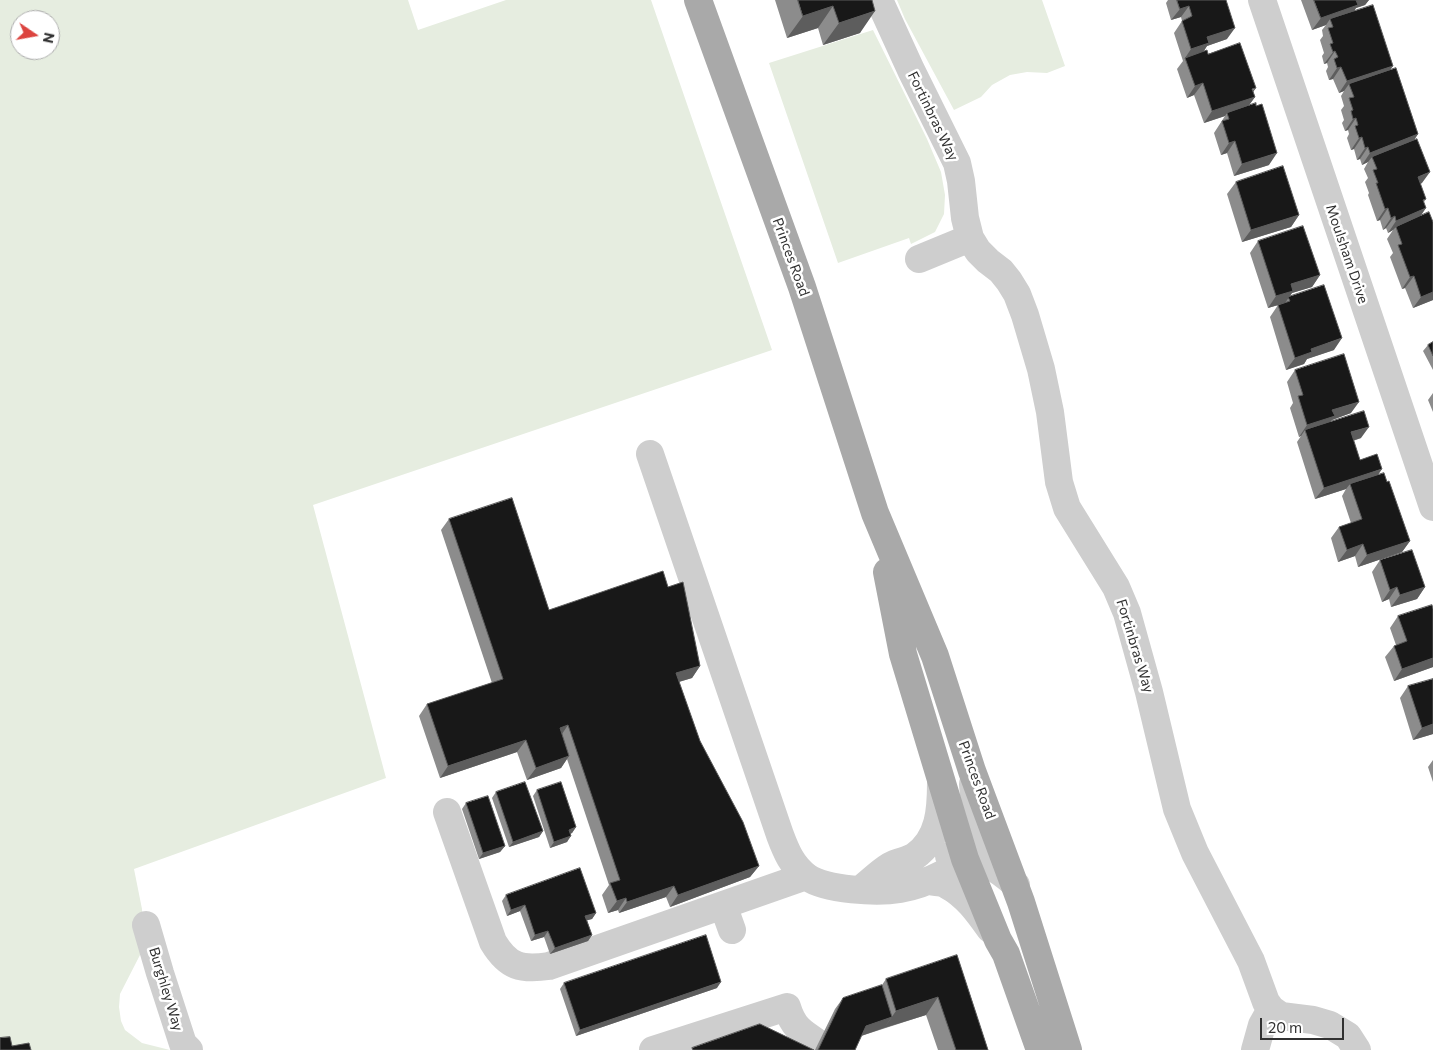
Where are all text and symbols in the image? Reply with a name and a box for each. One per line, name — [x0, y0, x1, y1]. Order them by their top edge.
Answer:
north arrow — [10, 10, 60, 60]
text: N — [40, 31, 59, 45]
street label: Fortinbras Way — [904, 69, 962, 163]
street label: Moulsham Drive — [1322, 202, 1372, 306]
street label: Princes Road — [769, 216, 813, 298]
street label: Fortinbras Way — [1113, 597, 1157, 695]
street label: Princes Road — [955, 739, 999, 821]
street label: Burghley Way — [145, 945, 187, 1033]
scale bar — [1263, 1008, 1347, 1040]
text: 20 m — [1268, 1018, 1302, 1036]

